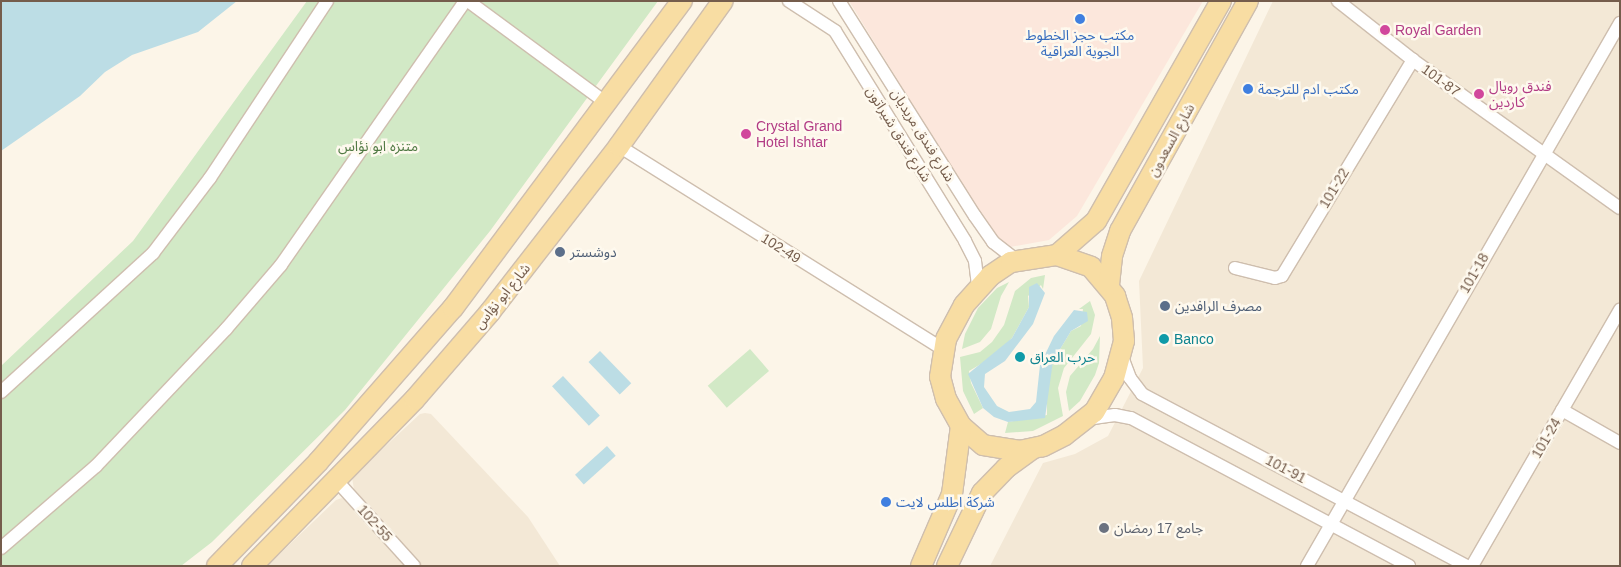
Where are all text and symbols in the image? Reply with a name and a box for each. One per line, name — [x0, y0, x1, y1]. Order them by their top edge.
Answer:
marker: مكتب حجز الخطوط الجوية العراقية — [1074, 13, 1086, 25]
place label: Royal Garden — [1395, 22, 1481, 38]
marker: Royal Garden — [1379, 24, 1391, 36]
place label: مكتب حجز الخطوط الجوية العراقية — [1026, 27, 1134, 59]
street label: 101-87 — [1418, 60, 1464, 100]
place label: فندق رويال كاردين — [1489, 78, 1552, 110]
place label: مكتب ادم للترجمة — [1258, 81, 1359, 97]
street label: شارع فندق شيراتون — [863, 83, 935, 185]
marker: مكتب ادم للترجمة — [1242, 83, 1254, 95]
street label: شارع فندق مريديان — [888, 85, 958, 185]
marker: فندق رويال كاردين — [1473, 88, 1485, 100]
street label: شارع السعدون — [1144, 101, 1198, 179]
place label: Crystal Grand Hotel Ishtar — [756, 118, 842, 150]
marker: Crystal Grand Hotel Ishtar — [740, 128, 752, 140]
park label: متنزه ابو نؤاس — [338, 138, 418, 154]
street label: 101-22 — [1316, 165, 1352, 211]
street label: 102-49 — [758, 229, 804, 267]
place label: دوشستر — [570, 244, 617, 260]
marker: دوشستر — [554, 246, 566, 258]
street label: 101-18 — [1456, 250, 1492, 296]
street label: شارع ابو نؤاس — [470, 260, 534, 332]
place label: مصرف الرافدين — [1175, 298, 1262, 314]
marker: مصرف الرافدين — [1159, 300, 1171, 312]
place label: Banco — [1174, 331, 1214, 347]
marker: Banco — [1158, 333, 1170, 345]
place label: حرب العراق — [1030, 349, 1095, 365]
marker: حرب العراق — [1014, 351, 1026, 363]
street label: 101-24 — [1528, 415, 1564, 461]
street label: 101-91 — [1263, 451, 1309, 487]
place label: شركة اطلس لايت — [896, 494, 995, 510]
marker: شركة اطلس لايت — [880, 496, 892, 508]
street label: 102-55 — [354, 501, 396, 545]
place label: جامع 17 رمضان — [1114, 520, 1203, 536]
marker: جامع 17 رمضان — [1098, 522, 1110, 534]

